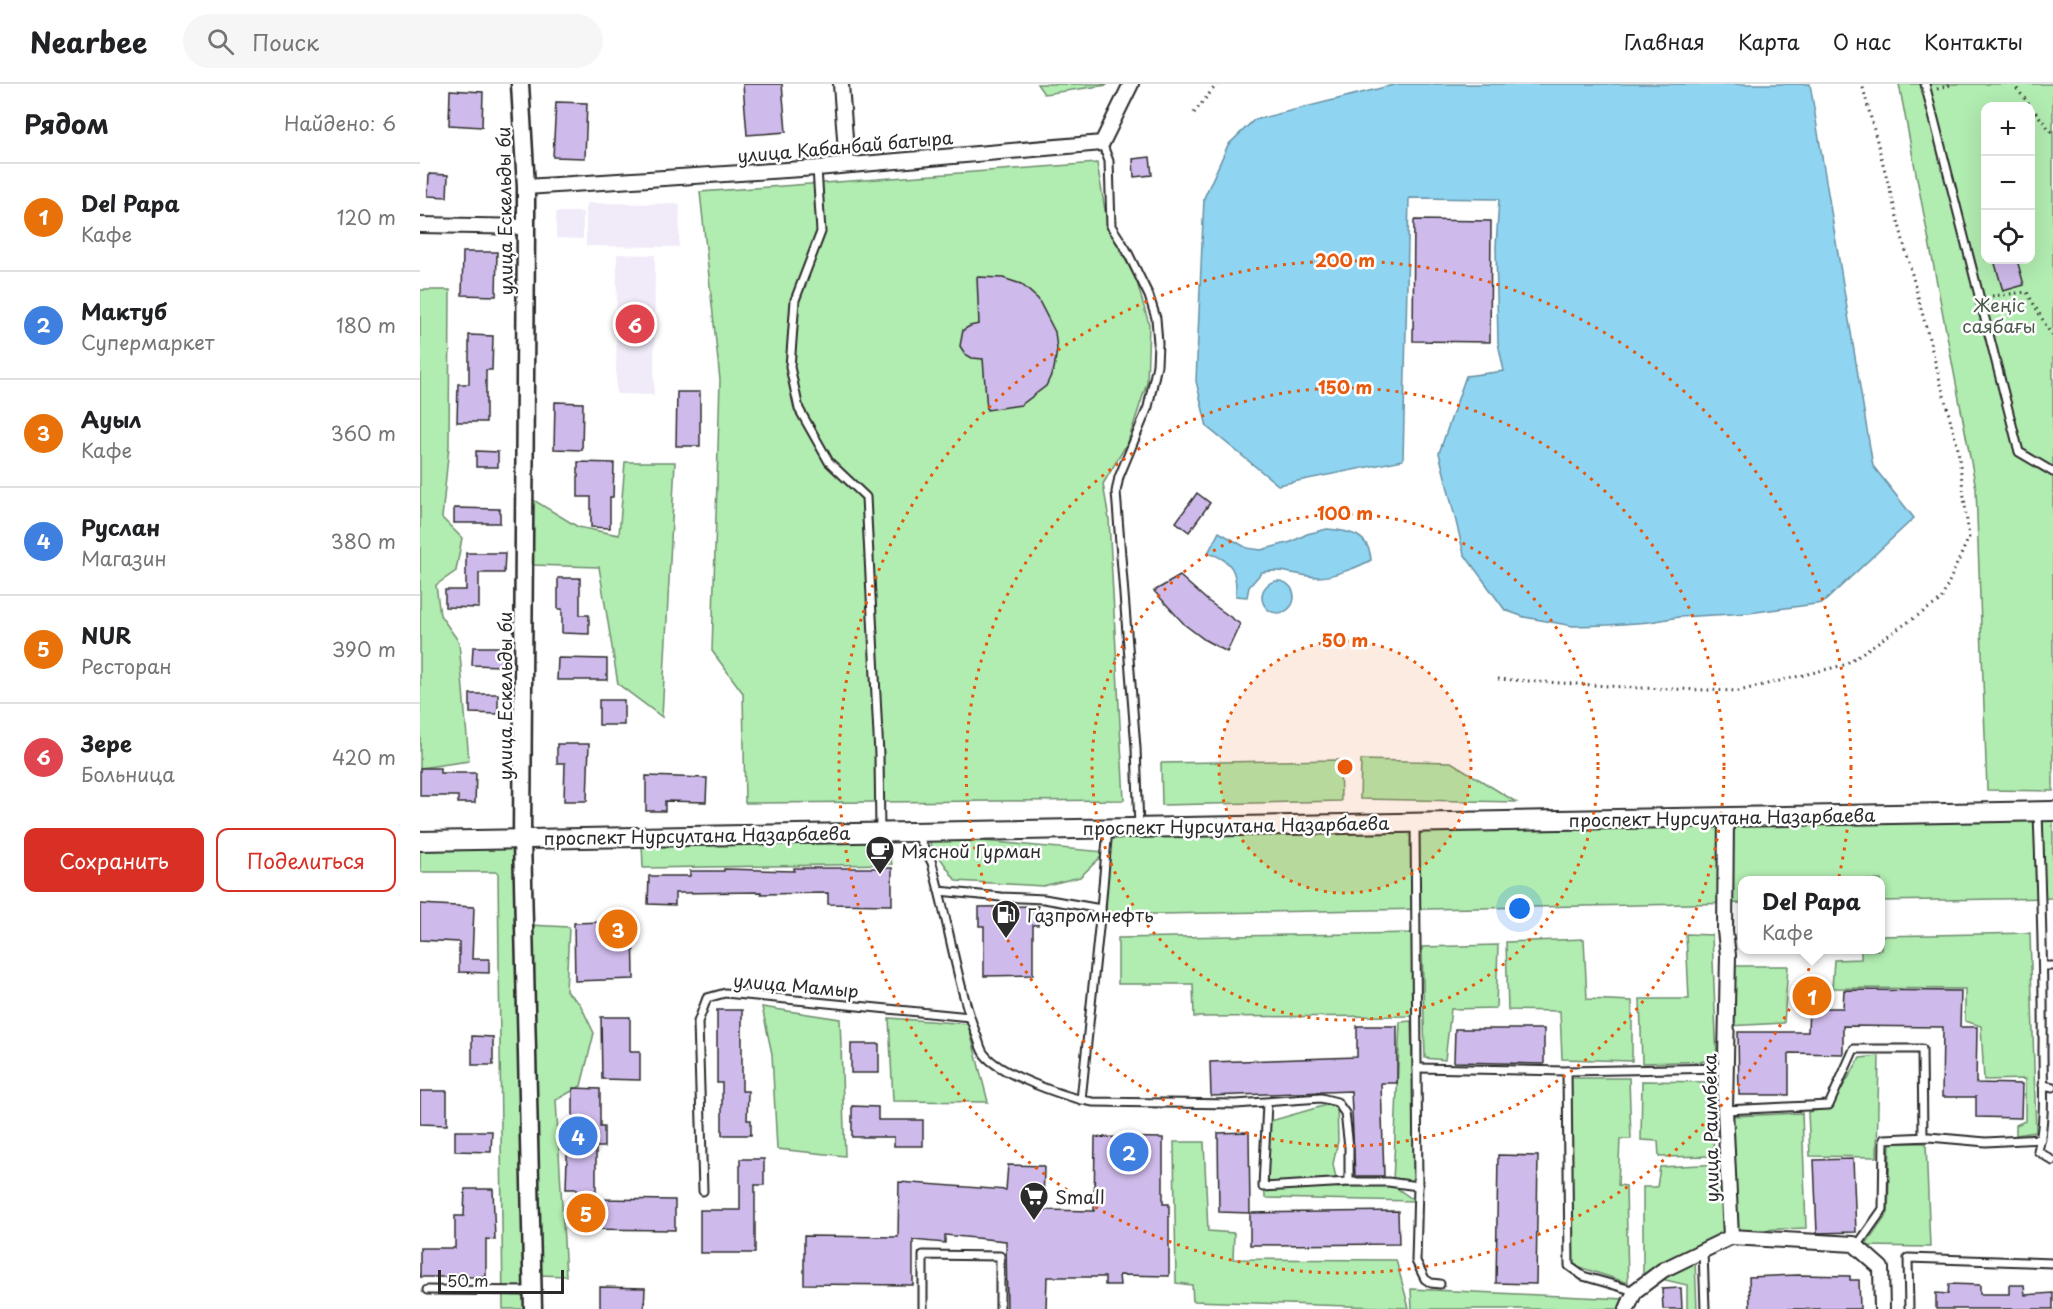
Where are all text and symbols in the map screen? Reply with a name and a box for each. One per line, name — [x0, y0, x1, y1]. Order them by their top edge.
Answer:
search box — [183, 14, 603, 68]
text: Nearbee — [30, 20, 147, 63]
icon: search — [204, 25, 237, 58]
text: Поиск — [252, 25, 319, 58]
text: Главная — [1624, 25, 1705, 57]
text: Карта — [1738, 25, 1800, 57]
text: О нас — [1833, 25, 1891, 57]
text: Контакты — [1924, 25, 2023, 57]
map controls — [1981, 102, 2035, 264]
button: + — [1981, 102, 2035, 156]
text: Рядом — [24, 104, 109, 143]
text: Найдено: 6 — [284, 108, 396, 138]
street label: улица Кабанбай батыра — [736, 123, 955, 169]
street label: улица Ескельды би — [489, 126, 519, 296]
button: − — [1981, 156, 2035, 210]
text: Del Papa — [81, 186, 180, 219]
text: 1 — [39, 202, 48, 232]
text: 120 m — [337, 202, 396, 232]
button: locate — [1981, 210, 2035, 264]
text: Кафе — [81, 219, 132, 249]
text: 200 m — [1315, 246, 1375, 273]
park label: Жеңіс саябағы — [1962, 291, 2036, 339]
text: Мактуб — [81, 294, 167, 327]
pin: 6 — [616, 302, 654, 346]
text: 2 — [36, 310, 51, 340]
text: 180 m — [336, 310, 396, 340]
text: Супермаркет — [81, 327, 214, 357]
text: 150 m — [1318, 373, 1372, 400]
text: Ауыл — [81, 402, 142, 435]
text: 3 — [37, 418, 50, 448]
text: 360 m — [330, 418, 396, 448]
text: Кафе — [81, 435, 132, 465]
text: 100 m — [1317, 499, 1373, 526]
text: Руслан — [81, 510, 160, 543]
text: 4 — [37, 526, 50, 556]
text: 380 m — [330, 526, 396, 556]
text: Магазин — [81, 543, 167, 573]
street label: улица Ескельды би — [491, 612, 518, 780]
text: NUR — [81, 618, 131, 651]
text: 50 m — [1322, 626, 1368, 653]
text: 5 — [37, 634, 50, 664]
text: 390 m — [332, 634, 396, 664]
text: Ресторан — [81, 651, 172, 681]
text: Зере — [81, 726, 132, 759]
text: 6 — [36, 742, 51, 772]
text: 420 m — [332, 742, 396, 772]
centre of rings — [1335, 757, 1355, 777]
text: Больница — [81, 759, 175, 789]
street label: проспект Нурсултана Назарбаева — [1569, 801, 1876, 833]
street label: проспект Нурсултана Назарбаева — [1083, 809, 1390, 841]
street label: проспект Нурсултана Назарбаева — [544, 819, 851, 851]
button: Сохранить — [24, 828, 204, 892]
button: Поделиться — [216, 828, 396, 892]
cafe icon: Мясной Гурман — [864, 834, 896, 876]
place label: Мясной Гурман — [901, 837, 1041, 864]
popup — [1738, 876, 1885, 954]
text: Del Papa — [1762, 884, 1861, 917]
your location — [1505, 894, 1534, 923]
fuel station icon: Газпромнефть — [990, 898, 1022, 940]
place label: Газпромнефть — [1027, 901, 1154, 928]
pin: 3 — [598, 906, 638, 952]
text: Кафе — [1762, 917, 1813, 947]
street label: улица Мамыр — [732, 966, 860, 1004]
pin: 1 — [1792, 974, 1832, 1018]
street label: улица Раимбека — [1695, 1053, 1725, 1203]
pin: 4 — [558, 1114, 598, 1158]
pin: 2 — [1110, 1130, 1148, 1174]
supermarket icon: Small — [1018, 1180, 1050, 1222]
place label: Small — [1055, 1183, 1105, 1210]
pin: 5 — [566, 1190, 606, 1236]
scale bar — [438, 1267, 564, 1294]
text: 50 m — [447, 1268, 488, 1292]

